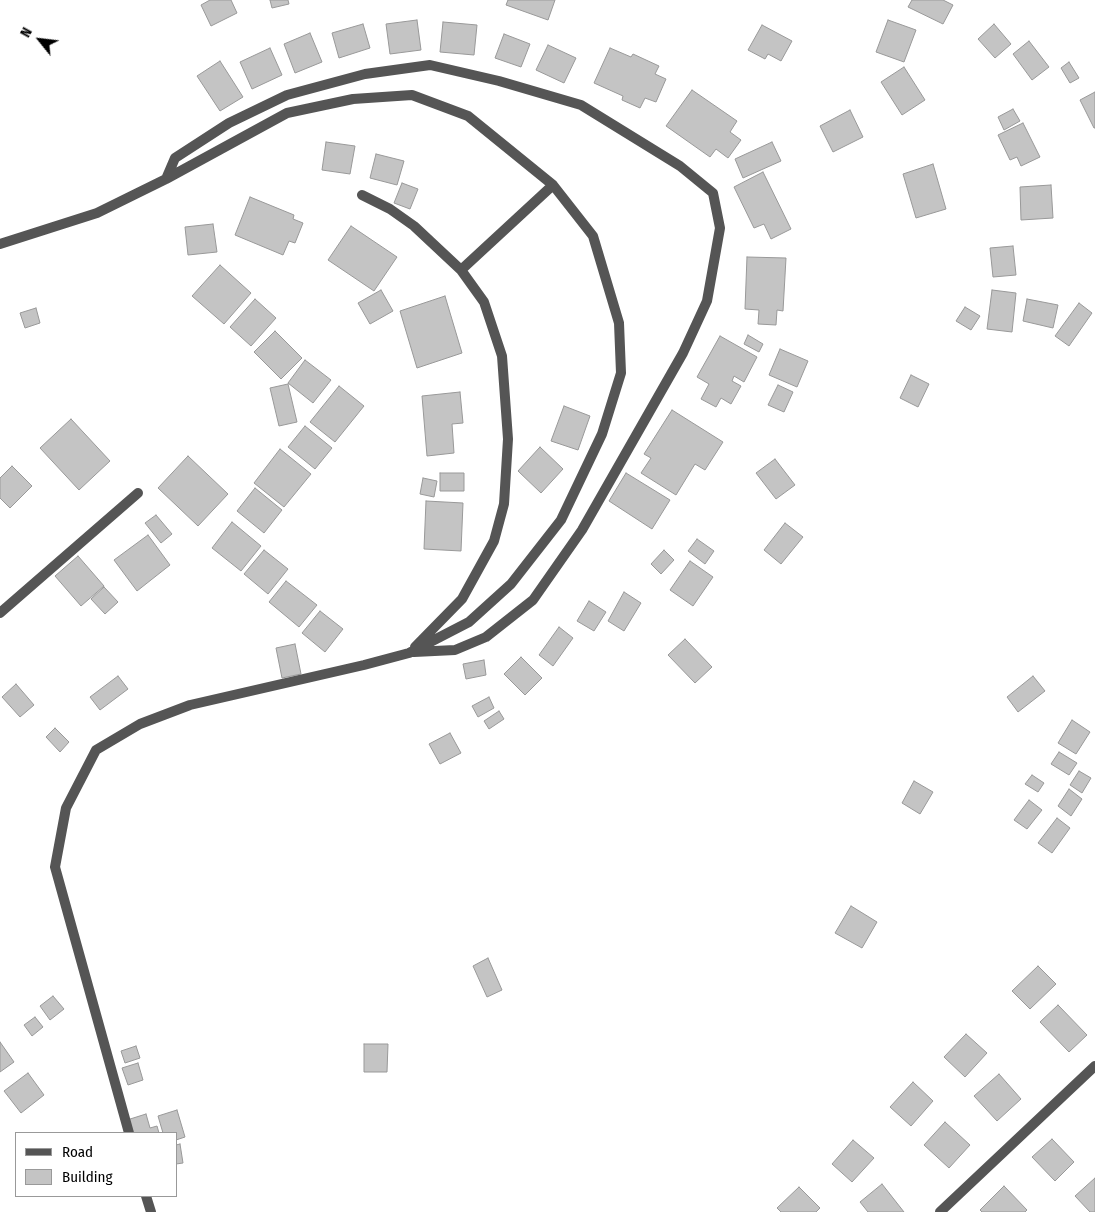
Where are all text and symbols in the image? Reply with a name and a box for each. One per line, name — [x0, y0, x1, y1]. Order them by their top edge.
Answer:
north arrow — [15, 15, 65, 65]
text: N — [17, 25, 36, 40]
legend — [15, 1132, 178, 1197]
text: Road — [62, 1143, 93, 1161]
text: Building — [62, 1168, 113, 1186]

